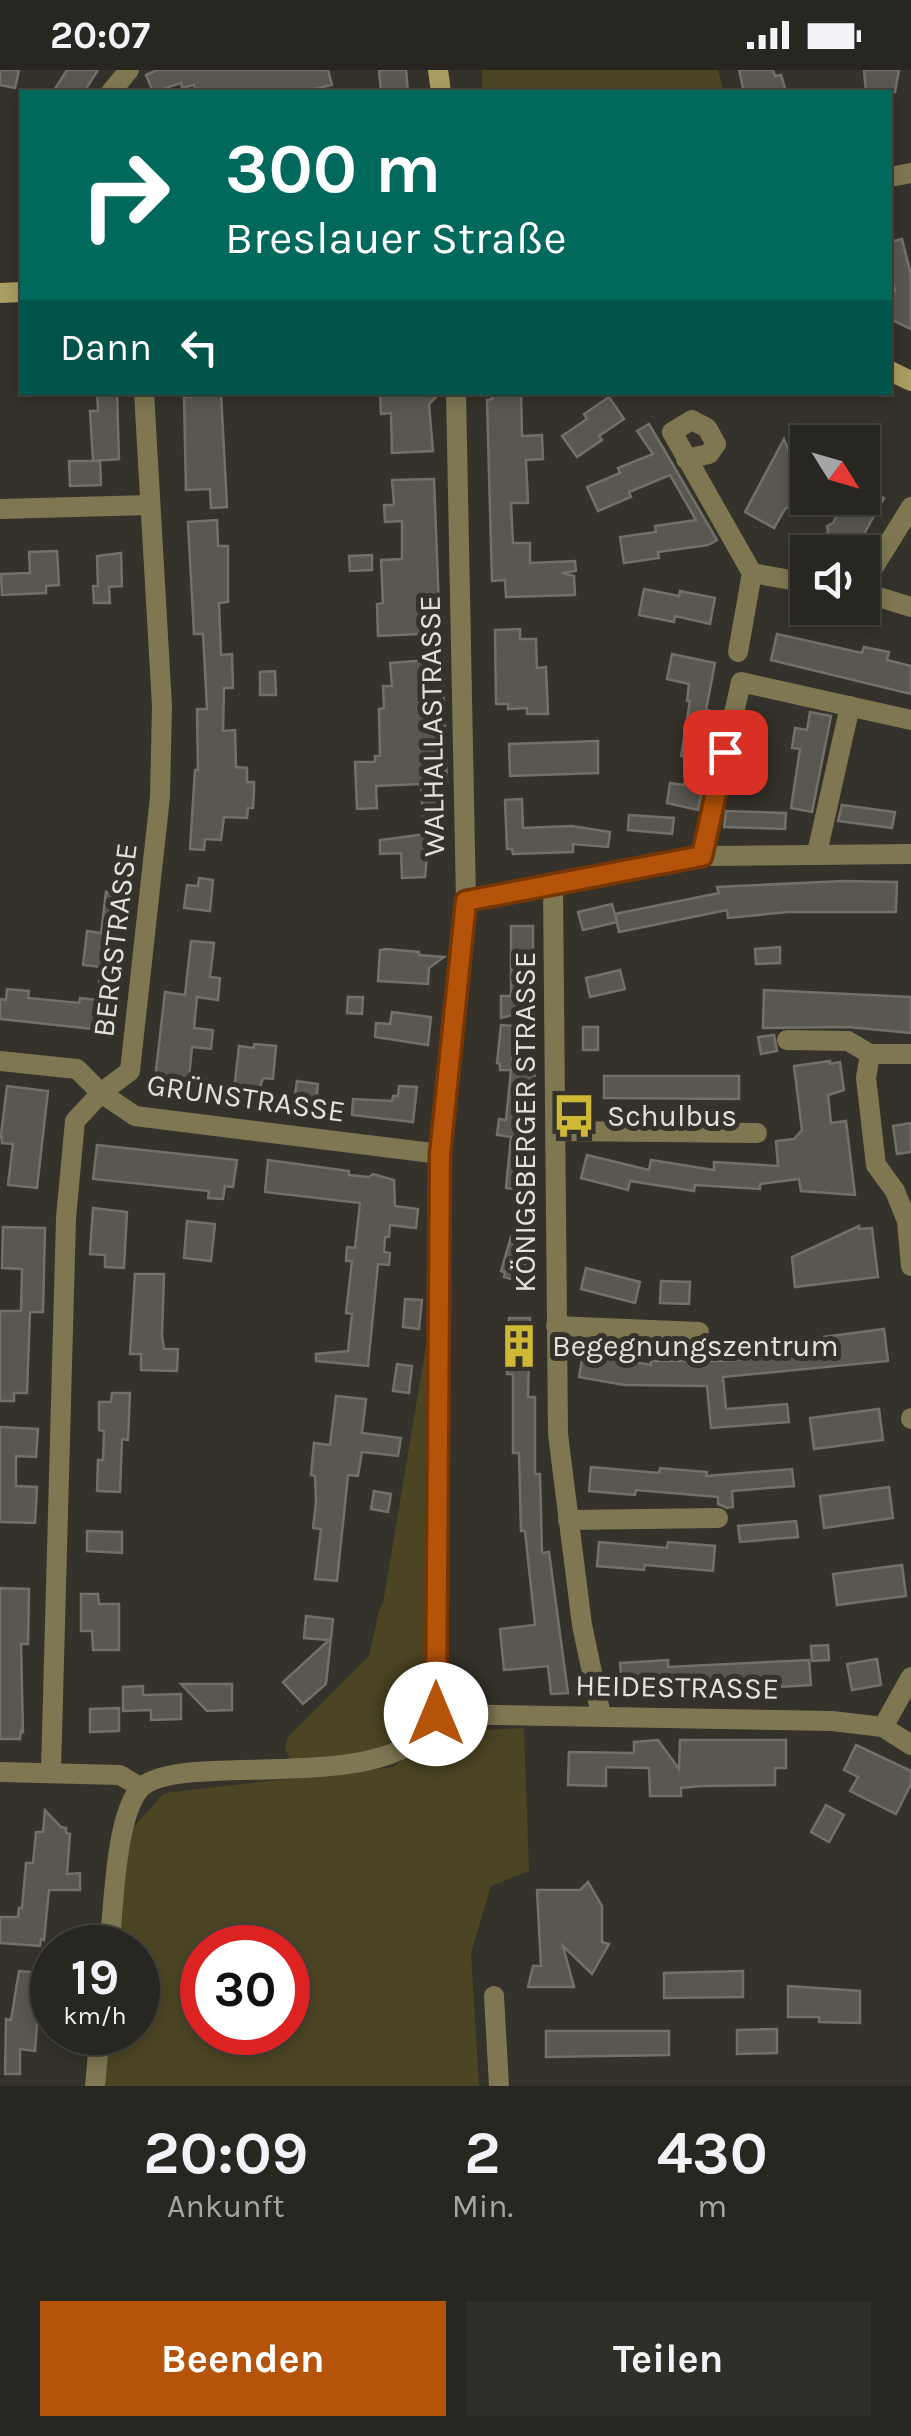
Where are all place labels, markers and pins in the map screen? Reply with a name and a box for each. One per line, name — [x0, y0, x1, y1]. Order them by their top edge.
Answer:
pin — [683, 710, 768, 795]
bus stop icon: Schulbus — [550, 1092, 598, 1140]
place label: Schulbus — [607, 1098, 737, 1134]
building icon: Begegnungszentrum — [495, 1322, 543, 1370]
place label: Begegnungszentrum — [552, 1328, 839, 1364]

